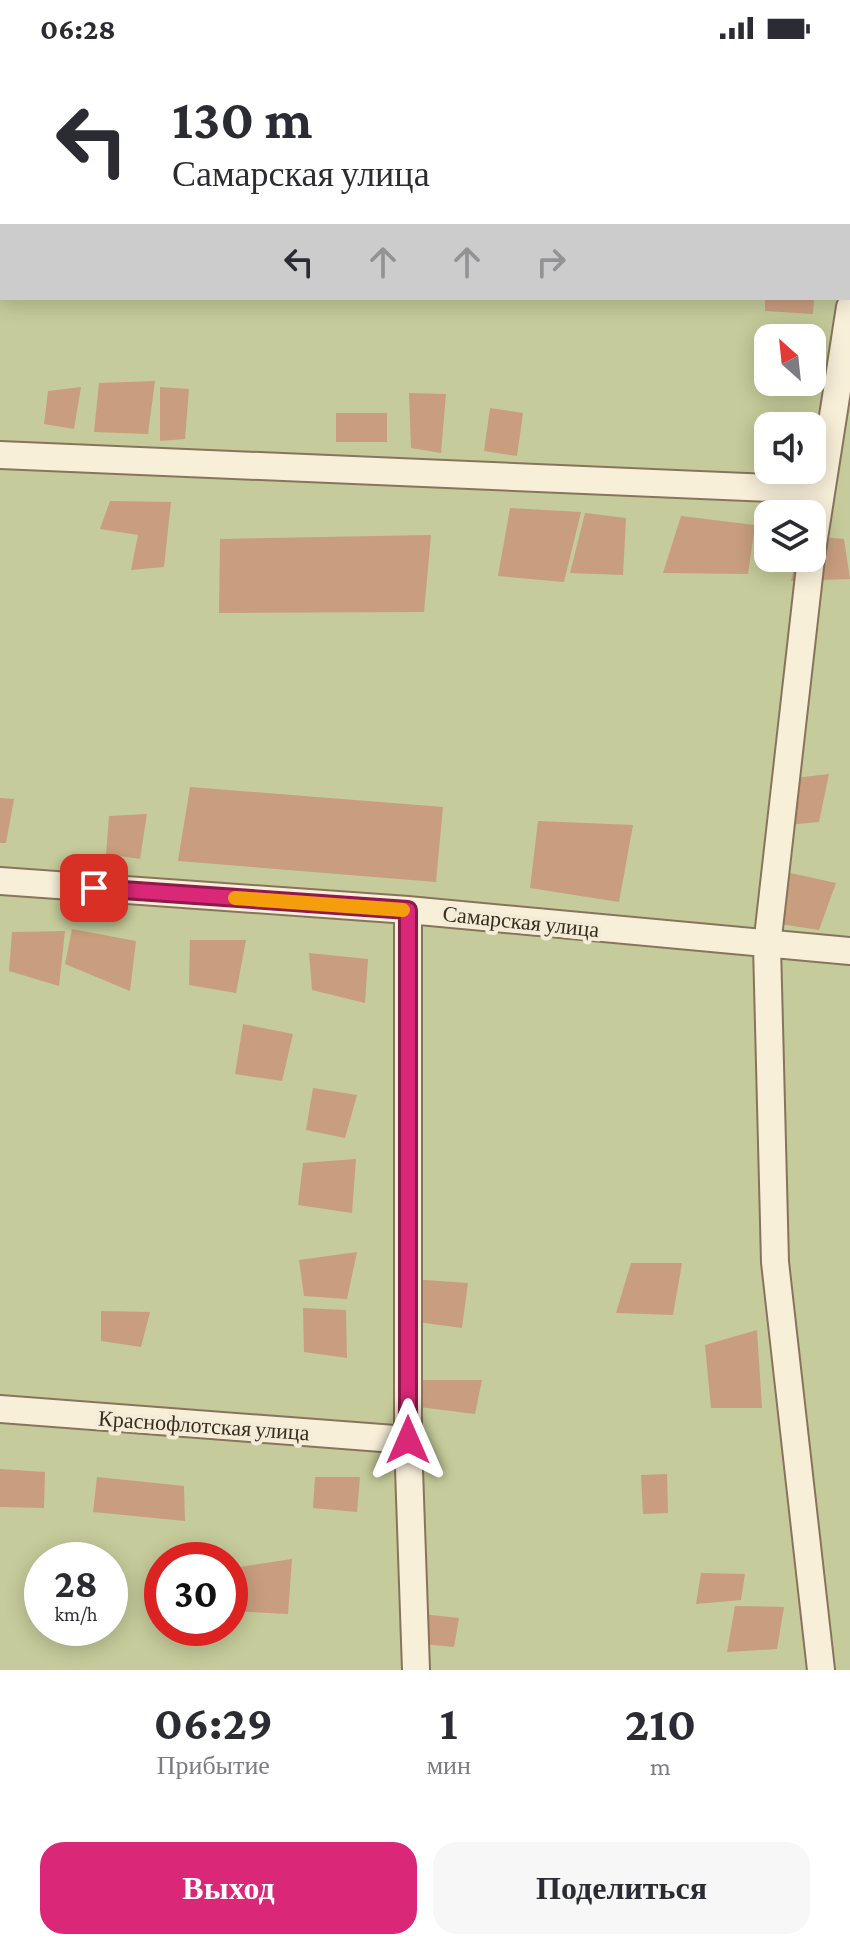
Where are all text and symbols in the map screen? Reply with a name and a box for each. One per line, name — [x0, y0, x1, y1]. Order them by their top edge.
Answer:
text: 06:28 — [40, 12, 116, 45]
icon: left — [40, 88, 144, 192]
text: 130 m — [172, 88, 313, 150]
text: Самарская улица — [172, 154, 430, 194]
icon: left — [277, 240, 321, 284]
icon: ahead — [361, 240, 405, 284]
icon: ahead — [445, 240, 489, 284]
icon: right — [529, 240, 573, 284]
north arrow — [754, 324, 826, 396]
map controls — [754, 324, 826, 572]
button: sound — [754, 412, 826, 484]
button: layers — [754, 500, 826, 572]
pin — [60, 854, 128, 922]
icon: arrive — [72, 866, 116, 910]
street label: Самарская улица — [441, 901, 601, 942]
position arrow — [366, 1398, 450, 1482]
street label: Краснофлотская улица — [97, 1406, 311, 1445]
speed limit sign: 30 — [144, 1542, 248, 1646]
text: 28 — [54, 1561, 98, 1606]
text: km/h — [54, 1603, 98, 1625]
text: 06:29 — [154, 1696, 273, 1749]
text: 1 — [440, 1696, 458, 1749]
text: 210 — [625, 1697, 696, 1750]
text: Прибытие — [157, 1751, 270, 1780]
text: мин — [427, 1751, 471, 1780]
text: m — [650, 1752, 671, 1781]
button: Выход — [40, 1842, 417, 1934]
button: Поделиться — [433, 1842, 810, 1934]

